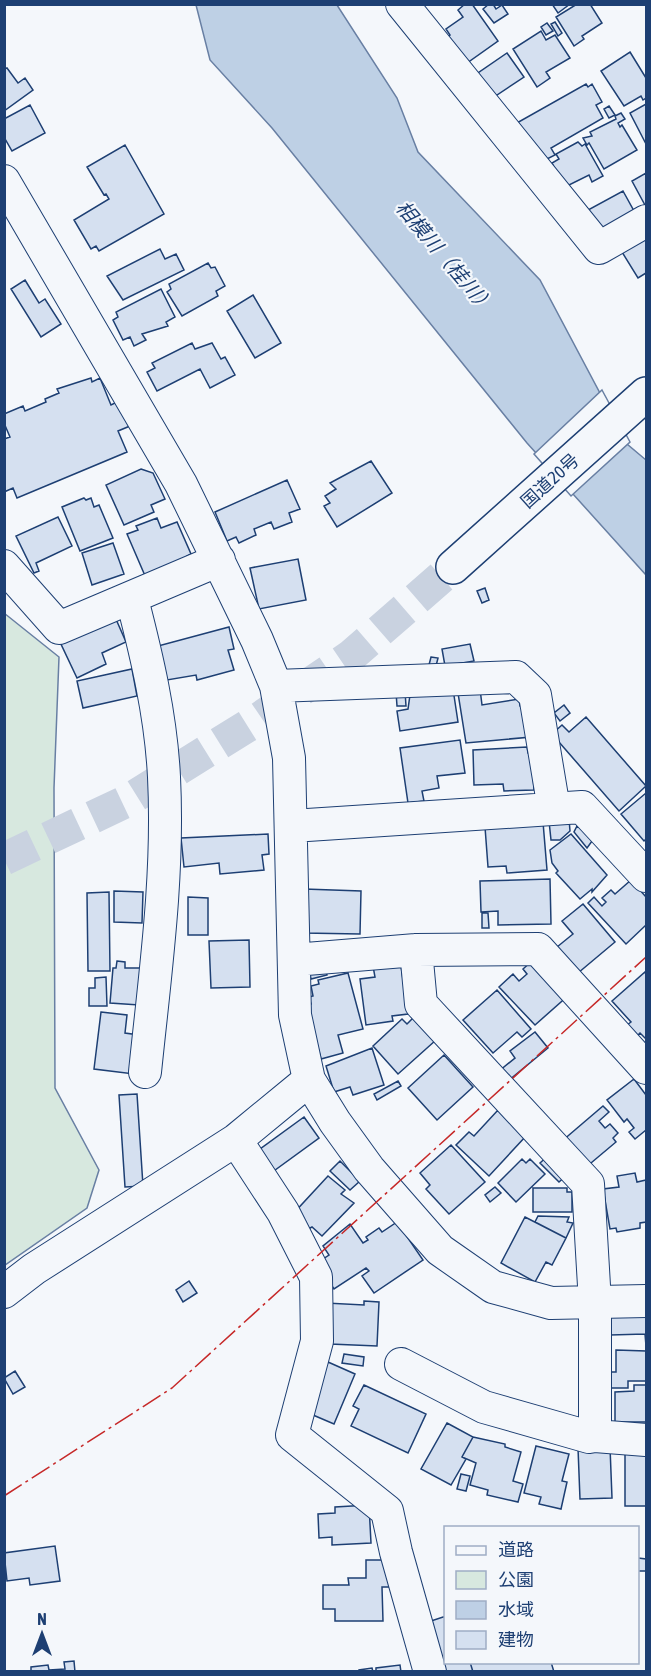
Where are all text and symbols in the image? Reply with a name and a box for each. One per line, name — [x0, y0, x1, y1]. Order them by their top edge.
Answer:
water label: 相模川（桂川） — [392, 196, 499, 318]
street label: 国道20号 — [516, 449, 583, 512]
legend — [444, 1526, 639, 1664]
text: 道路 — [498, 1539, 534, 1560]
text: 公園 — [498, 1569, 534, 1590]
text: 水域 — [498, 1599, 534, 1620]
north arrow — [12, 1604, 72, 1664]
text: N — [37, 1610, 47, 1628]
text: 建物 — [498, 1629, 534, 1650]

